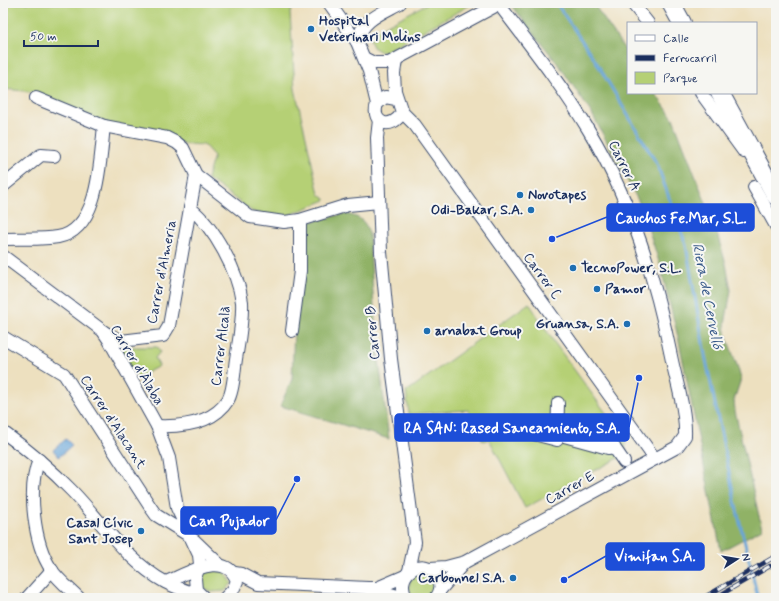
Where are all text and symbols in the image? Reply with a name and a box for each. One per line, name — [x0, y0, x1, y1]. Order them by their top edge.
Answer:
place label: Hospital Veterinari Molins — [319, 12, 421, 46]
scale bar — [24, 22, 98, 48]
legend — [627, 22, 757, 94]
marker: Hospital Veterinari Molins — [306, 24, 316, 34]
text: 50 m — [30, 29, 57, 45]
text: Calle — [663, 31, 689, 47]
text: Ferrocarril — [663, 51, 717, 67]
text: Parque — [663, 71, 698, 87]
street label: Carrer A — [604, 138, 644, 194]
place label: Novotapes — [528, 186, 587, 204]
marker: Novotapes — [515, 190, 525, 200]
place label: Odi-Bakar, S.A. — [431, 201, 523, 219]
callout: Cauchos Fe.Mar, S.L. — [607, 204, 754, 231]
marker: Odi-Bakar, S.A. — [526, 205, 536, 215]
text: Cauchos Fe.Mar, S.L. — [615, 209, 747, 229]
street label: Carrer d'Almeria — [143, 219, 181, 325]
water label: Riera de Cervelló — [687, 241, 727, 352]
street label: Carrer C — [519, 249, 565, 303]
place label: TecnoPower, S.L. — [581, 259, 682, 277]
marker: TecnoPower, S.L. — [568, 263, 578, 273]
place label: Pamor — [605, 280, 646, 298]
marker: Pamor — [592, 284, 602, 294]
street label: Carrer Alcalà — [207, 305, 235, 387]
street label: Carrer B — [362, 305, 384, 361]
place label: Gruansa, S.A. — [536, 315, 619, 333]
marker: Gruansa, S.A. — [622, 319, 632, 329]
street label: Carrer d'Àlaba — [106, 322, 168, 409]
place label: arnabat Group — [435, 322, 522, 340]
marker: arnabat Group — [422, 326, 432, 336]
street label: Carrer d'Alacant — [76, 372, 151, 473]
callout: RA SAN: Rased Saneamiento, S.A. — [395, 414, 629, 441]
text: RA SAN: Rased Saneamiento, S.A. — [404, 419, 620, 439]
street label: Carrer E — [542, 467, 598, 509]
callout: Can Pujador — [181, 507, 276, 534]
text: Can Pujador — [189, 512, 270, 532]
place label: Casal Cívic Sant Josep — [66, 514, 134, 548]
marker: Casal Cívic Sant Josep — [136, 526, 146, 536]
north arrow — [717, 539, 757, 579]
callout: Vimifan S.A. — [606, 543, 704, 570]
text: Vimifan S.A. — [614, 547, 696, 567]
text: N — [738, 552, 753, 562]
place label: Carbonnel S.A. — [418, 569, 505, 587]
marker: Carbonnel S.A. — [508, 573, 518, 583]

